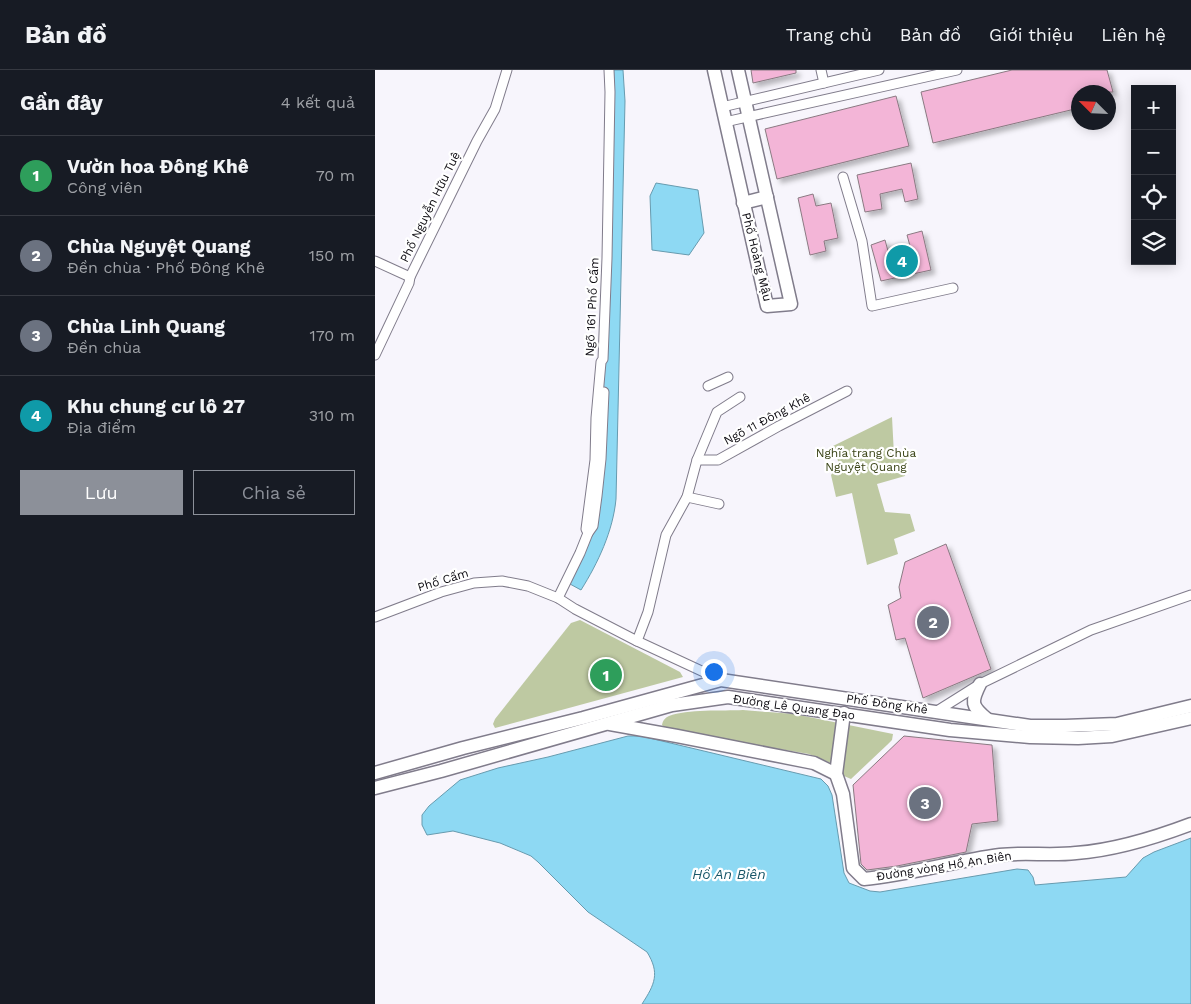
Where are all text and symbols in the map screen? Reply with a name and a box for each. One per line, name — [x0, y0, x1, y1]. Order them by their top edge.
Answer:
text: Bản đồ — [25, 21, 107, 49]
text: Trang chủ — [786, 24, 872, 45]
text: Bản đồ — [900, 24, 961, 45]
text: Giới thiệu — [989, 24, 1073, 45]
text: Liên hệ — [1101, 24, 1166, 45]
north arrow — [1071, 85, 1116, 130]
map controls — [1131, 85, 1176, 265]
button: + — [1131, 85, 1176, 130]
text: Gần đây — [20, 90, 103, 115]
text: 4 kết quả — [281, 93, 355, 112]
button: − — [1131, 130, 1176, 175]
street label: Phố Nguyễn Hữu Tuệ — [397, 149, 463, 265]
text: Vườn hoa Đông Khê — [67, 155, 249, 178]
text: 1 — [33, 166, 39, 185]
text: 70 m — [316, 166, 355, 185]
button: locate — [1131, 175, 1176, 220]
text: Công viên — [67, 178, 143, 197]
street label: Phố Hoàng Mậu — [739, 211, 775, 303]
button: layers — [1131, 220, 1176, 265]
text: Chùa Nguyệt Quang — [67, 235, 250, 258]
pin: 4 — [886, 242, 918, 280]
text: 2 — [31, 246, 41, 265]
text: 150 m — [309, 246, 355, 265]
street label: Ngõ 161 Phố Cấm — [582, 257, 602, 357]
text: Đền chùa · Phố Đông Khê — [67, 258, 265, 277]
text: Chùa Linh Quang — [67, 315, 225, 338]
text: 3 — [31, 326, 41, 345]
text: 170 m — [309, 326, 355, 345]
text: Đền chùa — [67, 338, 141, 357]
street label: Ngõ 11 Đông Khê — [721, 390, 813, 448]
text: Khu chung cư lô 27 — [67, 395, 245, 418]
text: 4 — [31, 406, 41, 425]
text: 310 m — [309, 406, 355, 425]
text: Địa điểm — [67, 418, 136, 437]
park label: Nghĩa trang Chùa Nguyệt Quang — [816, 446, 916, 474]
button: Lưu — [20, 470, 183, 515]
button: Chia sẻ — [193, 470, 355, 515]
street label: Phố Cấm — [416, 566, 470, 594]
pin: 2 — [917, 603, 949, 641]
pin: 1 — [590, 656, 622, 694]
your location — [701, 659, 727, 685]
street label: Đường Lê Quang Đạo — [732, 691, 856, 723]
street label: Phố Đông Khê — [845, 691, 929, 717]
pin: 3 — [909, 784, 941, 822]
street label: Đường vòng Hồ An Biên — [875, 848, 1013, 884]
water label: Hồ An Biên — [692, 866, 766, 882]

